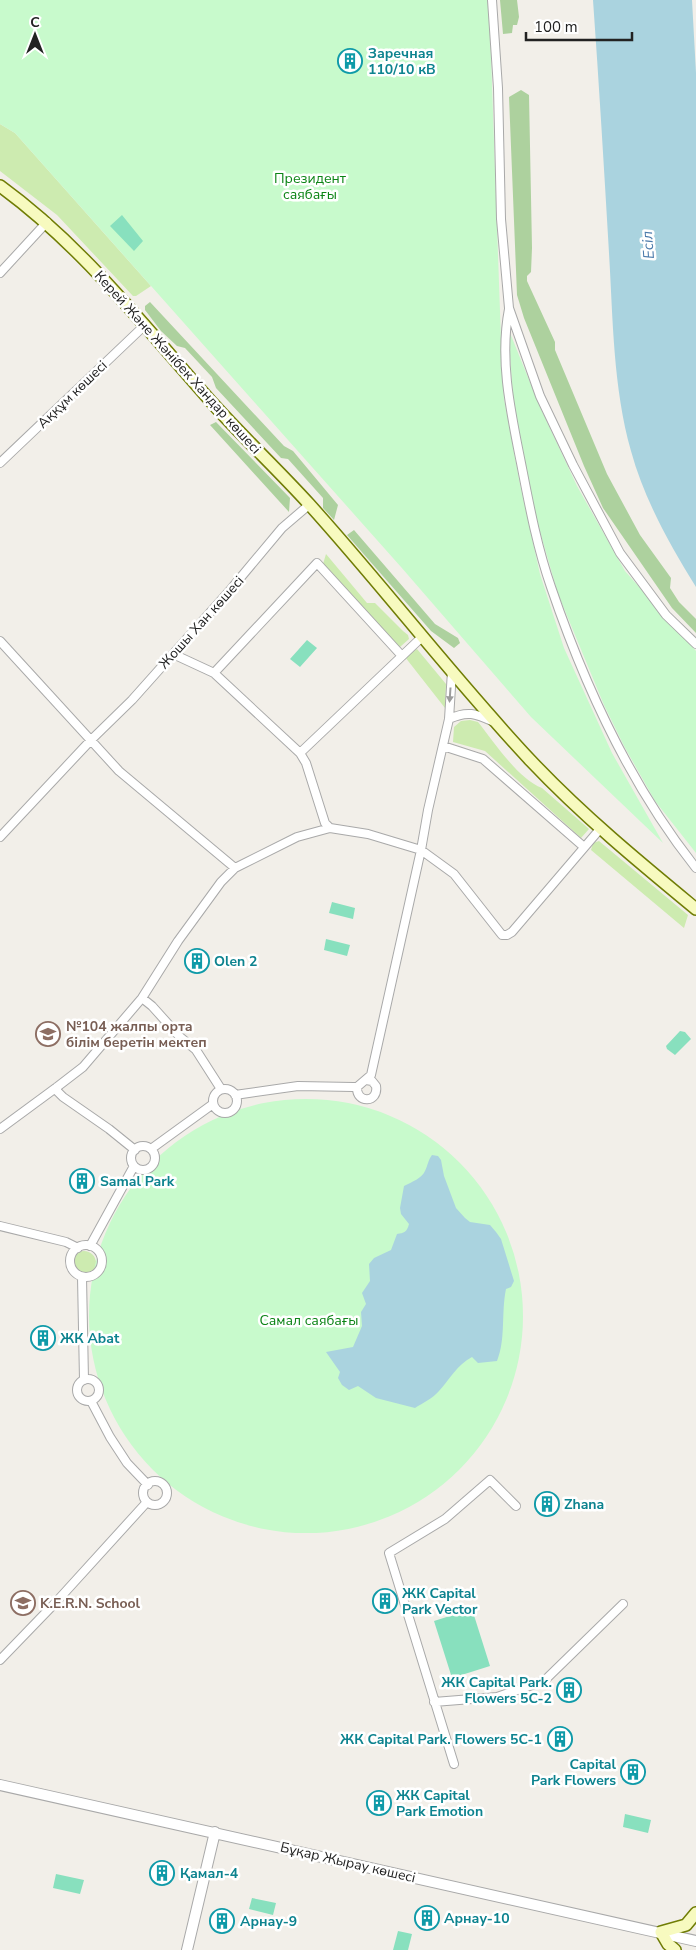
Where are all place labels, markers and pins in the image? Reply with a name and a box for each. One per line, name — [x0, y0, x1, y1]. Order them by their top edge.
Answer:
place label: Заречная 110/10 кВ — [368, 44, 436, 79]
building icon: Заречная 110/10 кВ — [337, 48, 363, 74]
building icon: Olen 2 — [184, 948, 210, 974]
place label: Olen 2 — [214, 952, 257, 971]
place label: №104 жалпы орта білім беретін мектеп — [66, 1017, 207, 1052]
school or university icon: №104 жалпы орта білім беретін мектеп — [35, 1021, 61, 1047]
building icon: Samal Park — [69, 1168, 95, 1194]
place label: Samal Park — [100, 1172, 175, 1191]
building icon: ЖК Abat — [30, 1325, 56, 1351]
place label: ЖК Abat — [60, 1329, 120, 1348]
building icon: Zhana — [534, 1491, 560, 1517]
place label: Zhana — [564, 1495, 604, 1514]
place label: ЖК Capital Park Vector — [402, 1584, 478, 1619]
building icon: ЖК Capital Park Vector — [372, 1588, 398, 1614]
school or university icon: K.E.R.N. School — [10, 1590, 36, 1616]
place label: K.E.R.N. School — [40, 1594, 141, 1613]
place label: ЖК Capital Park. Flowers 5C-2 — [441, 1673, 552, 1708]
building icon: ЖК Capital Park. Flowers 5C-2 — [556, 1677, 582, 1703]
building icon: ЖК Capital Park. Flowers 5C-1 — [547, 1726, 573, 1752]
place label: ЖК Capital Park. Flowers 5C-1 — [340, 1730, 542, 1749]
place label: Capital Park Flowers — [531, 1755, 617, 1790]
building icon: Capital Park Flowers — [620, 1759, 646, 1785]
place label: ЖК Capital Park Emotion — [396, 1786, 483, 1821]
building icon: ЖК Capital Park Emotion — [366, 1790, 392, 1816]
building icon: Қамал-4 — [149, 1860, 175, 1886]
place label: Қамал-4 — [180, 1864, 239, 1883]
building icon: Арнау-10 — [414, 1905, 440, 1931]
building icon: Арнау-9 — [209, 1908, 235, 1934]
place label: Арнау-10 — [444, 1909, 510, 1928]
place label: Арнау-9 — [240, 1912, 297, 1931]

